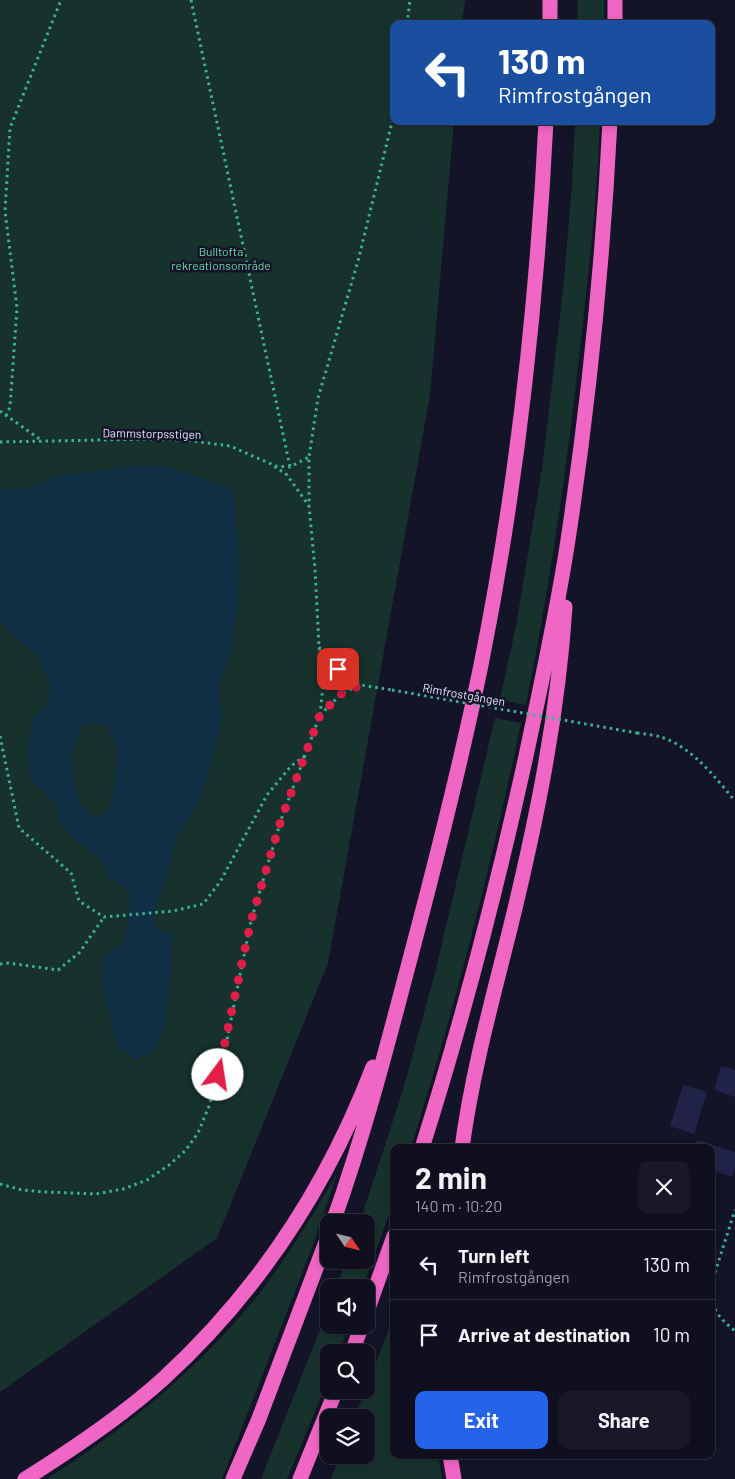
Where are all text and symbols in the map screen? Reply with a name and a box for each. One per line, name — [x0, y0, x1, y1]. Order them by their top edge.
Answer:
text: 130 m — [498, 39, 585, 81]
icon: left — [415, 40, 480, 105]
text: Rimfrostgången — [498, 81, 652, 107]
park label: Bulltofta rekreationsområde — [171, 244, 271, 272]
street label: Dammstorpsstigen — [102, 425, 202, 441]
pin — [317, 648, 359, 690]
icon: arrive — [324, 655, 352, 683]
street label: Rimfrostgången — [422, 680, 506, 708]
position arrow — [191, 1048, 243, 1100]
text: 2 min — [415, 1159, 487, 1195]
button: close — [638, 1161, 690, 1213]
text: 140 m · 10:20 — [415, 1196, 502, 1215]
north arrow — [320, 1214, 375, 1269]
map controls — [320, 1214, 375, 1464]
text: Turn left — [458, 1244, 529, 1267]
icon: left — [415, 1251, 443, 1279]
text: 130 m — [643, 1253, 690, 1276]
text: Rimfrostgången — [458, 1267, 570, 1286]
button: sound — [320, 1279, 375, 1334]
icon: arrive — [415, 1321, 443, 1349]
text: Arrive at destination — [458, 1323, 630, 1346]
text: 10 m — [653, 1323, 690, 1346]
button: search — [320, 1344, 375, 1399]
button: Exit — [415, 1391, 548, 1449]
button: Share — [558, 1391, 690, 1449]
button: layers — [320, 1409, 375, 1464]

